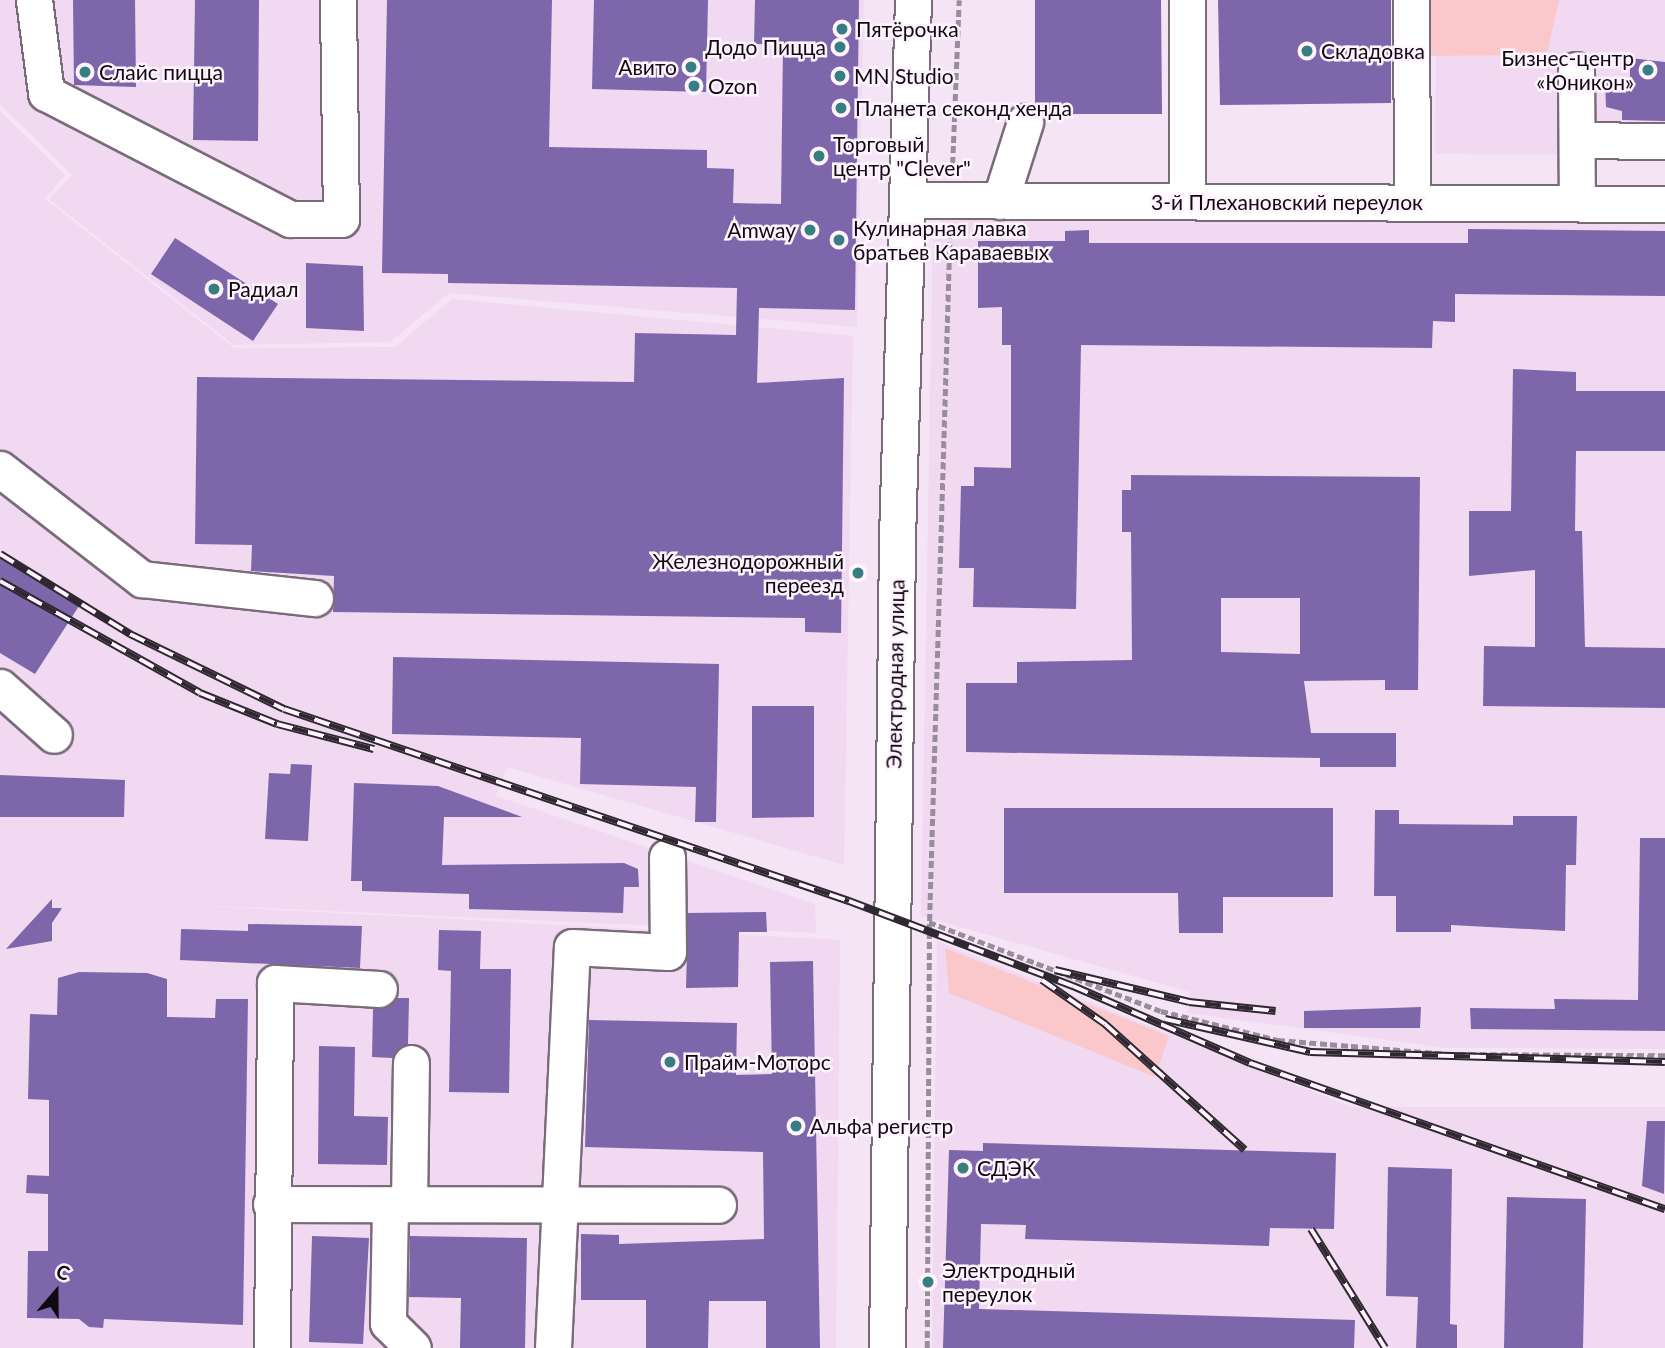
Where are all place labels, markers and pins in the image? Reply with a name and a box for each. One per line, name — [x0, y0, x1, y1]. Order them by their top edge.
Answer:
place label: Пятёрочка — [856, 16, 959, 42]
marker: Пятёрочка — [834, 21, 850, 37]
place label: Додо Пицца — [705, 34, 826, 60]
place label: Складовка — [1321, 38, 1425, 64]
marker: Додо Пицца — [832, 39, 848, 55]
marker: Складовка — [1299, 43, 1315, 59]
place label: Бизнес-центр «Юникон» — [1501, 45, 1634, 95]
place label: Авито — [618, 54, 677, 80]
place label: Слайс пицца — [99, 59, 223, 85]
marker: Авито — [683, 59, 699, 75]
marker: Бизнес-центр «Юникон» — [1640, 62, 1656, 78]
place label: MN Studio — [854, 63, 954, 89]
marker: Слайс пицца — [77, 64, 93, 80]
marker: MN Studio — [832, 68, 848, 84]
place label: Ozon — [708, 73, 757, 99]
marker: Ozon — [686, 78, 702, 94]
place label: Планета секонд хенда — [855, 95, 1072, 121]
marker: Планета секонд хенда — [833, 100, 849, 116]
place label: Торговый центр "Clever" — [833, 131, 971, 181]
marker: Торговый центр "Clever" — [811, 148, 827, 164]
place label: Кулинарная лавка братьев Караваевых — [853, 215, 1049, 265]
place label: Amway — [727, 217, 796, 243]
marker: Amway — [802, 222, 818, 238]
marker: Кулинарная лавка братьев Караваевых — [831, 232, 847, 248]
place label: Радиал — [228, 276, 298, 302]
marker: Радиал — [206, 281, 222, 297]
place label: Железнодорожный переезд — [652, 548, 844, 598]
marker: Железнодорожный переезд — [850, 565, 866, 581]
place label: Прайм-Моторс — [684, 1049, 831, 1075]
marker: Прайм-Моторс — [662, 1054, 678, 1070]
place label: Альфа регистр — [810, 1113, 953, 1139]
marker: Альфа регистр — [788, 1118, 804, 1134]
place label: СДЭК — [977, 1155, 1036, 1181]
marker: СДЭК — [955, 1160, 971, 1176]
place label: Электродный переулок — [942, 1257, 1075, 1307]
marker: Электродный переулок — [920, 1274, 936, 1290]

